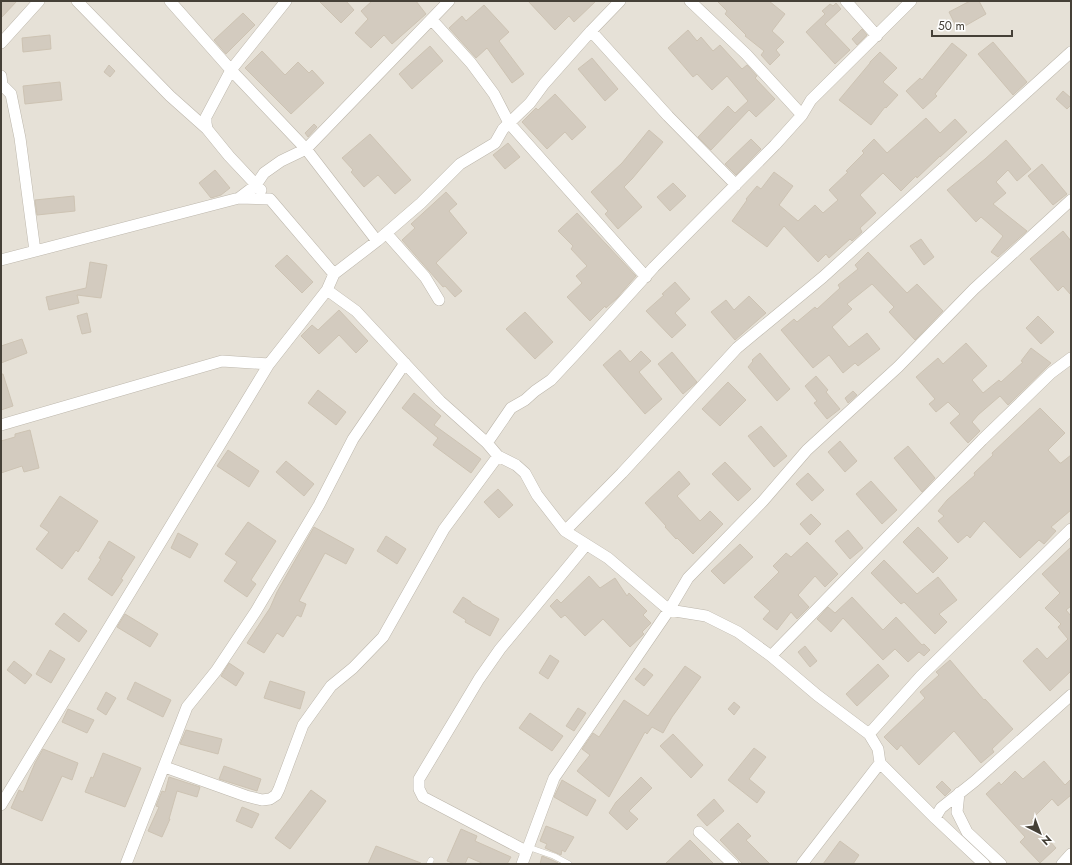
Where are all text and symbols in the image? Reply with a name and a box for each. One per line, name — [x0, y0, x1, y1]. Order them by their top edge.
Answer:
scale bar — [932, 12, 1012, 38]
text: 50 m — [938, 17, 965, 35]
north arrow — [1020, 813, 1060, 853]
text: N — [1038, 832, 1055, 849]

